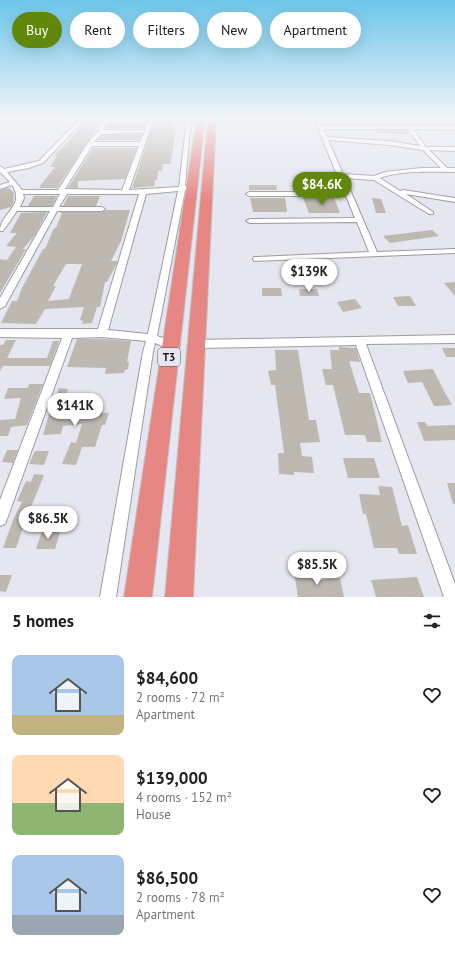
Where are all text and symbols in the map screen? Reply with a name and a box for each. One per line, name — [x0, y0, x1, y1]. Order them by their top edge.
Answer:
chip: Buy — [12, 12, 62, 48]
chip: Rent — [70, 12, 125, 48]
chip: Filters — [133, 12, 199, 48]
chip: New — [207, 12, 262, 48]
chip: Apartment — [270, 12, 361, 48]
pin: $84.6K — [289, 172, 355, 206]
text: $84.6K — [302, 176, 342, 193]
pin: $139K — [281, 259, 337, 293]
text: $139K — [290, 263, 328, 280]
road number: T3 — [158, 348, 180, 366]
pin: $141K — [47, 393, 103, 427]
text: $141K — [56, 397, 94, 414]
pin: $86.5K — [15, 506, 81, 540]
text: $86.5K — [28, 510, 68, 527]
pin: $85.5K — [284, 552, 350, 586]
text: $85.5K — [297, 556, 337, 573]
text: 5 homes — [12, 610, 74, 632]
icon: filters — [421, 610, 443, 632]
text: $84,600 — [136, 667, 198, 689]
icon: home — [44, 671, 92, 719]
icon: heart — [421, 684, 443, 706]
text: 2 rooms · 72 m² — [136, 689, 225, 706]
text: Apartment — [136, 706, 195, 723]
text: $139,000 — [136, 767, 208, 789]
icon: home — [44, 771, 92, 819]
icon: heart — [421, 784, 443, 806]
text: 4 rooms · 152 m² — [136, 789, 232, 806]
text: House — [136, 806, 171, 823]
text: $86,500 — [136, 867, 198, 889]
icon: home — [44, 871, 92, 919]
icon: heart — [421, 884, 443, 906]
text: 2 rooms · 78 m² — [136, 889, 225, 906]
text: Apartment — [136, 906, 195, 923]

